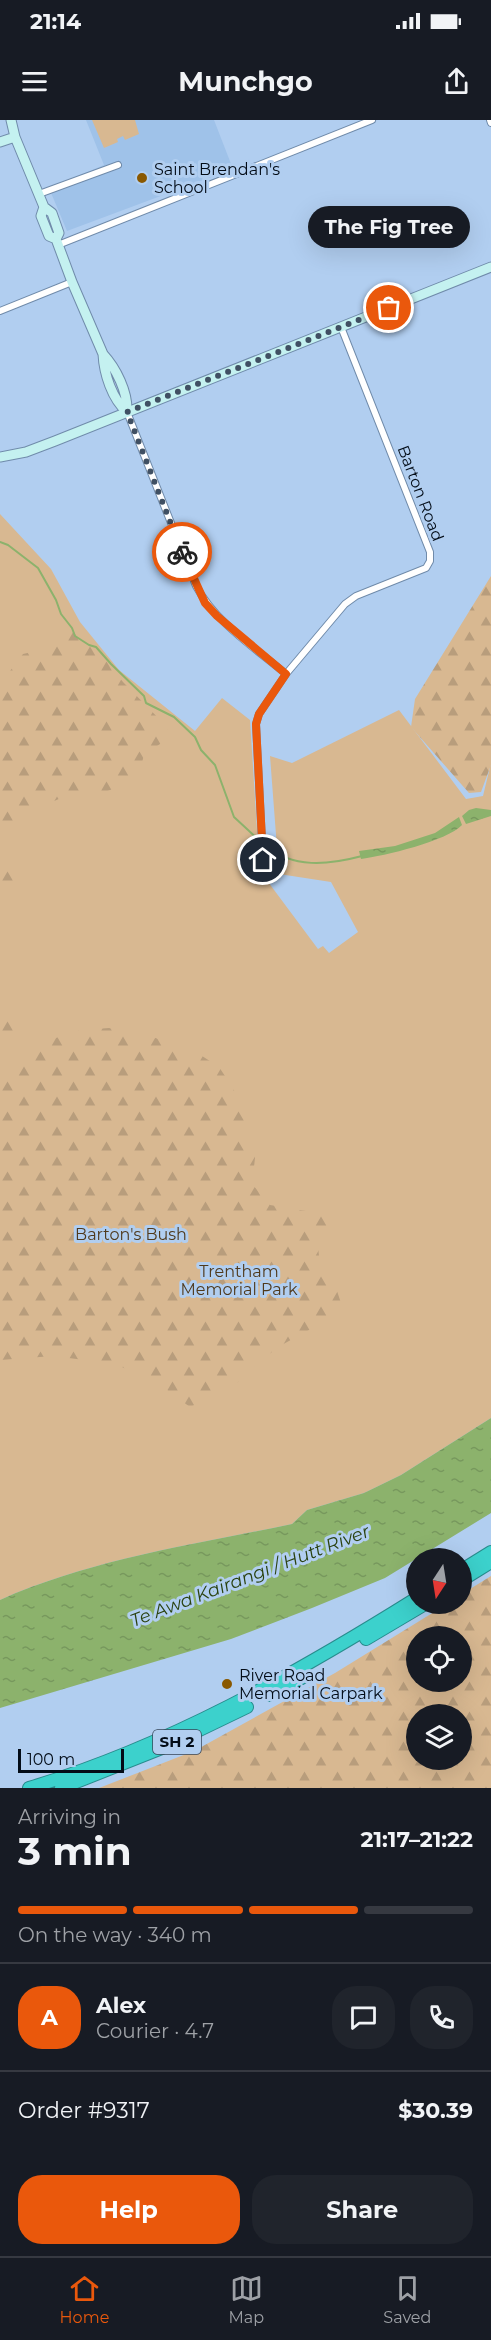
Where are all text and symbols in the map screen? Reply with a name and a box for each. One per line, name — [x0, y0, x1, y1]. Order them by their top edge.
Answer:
text: 21:14 — [30, 8, 81, 35]
icon: menu — [18, 65, 51, 98]
text: Munchgo — [178, 65, 313, 98]
icon: share — [440, 65, 473, 98]
place label: Saint Brendan's School — [154, 160, 280, 197]
marker: Saint Brendan's School — [135, 171, 149, 185]
callout: The Fig Tree — [308, 206, 470, 248]
text: The Fig Tree — [325, 215, 453, 239]
pin — [363, 282, 414, 333]
icon: bag — [372, 291, 405, 324]
street label: Barton Road — [394, 443, 448, 544]
courier — [152, 522, 212, 582]
icon: bike — [166, 536, 199, 569]
pin — [237, 834, 288, 885]
icon: home — [246, 843, 279, 876]
park label: Barton's Bush — [75, 1225, 187, 1244]
park label: Trentham Memorial Park — [180, 1262, 298, 1299]
water label: Te Awa Kairangi / Hutt River — [127, 1520, 373, 1632]
north arrow — [406, 1548, 472, 1614]
map controls — [406, 1548, 472, 1770]
button: locate — [406, 1626, 472, 1692]
place label: River Road Memorial Carpark — [239, 1666, 383, 1703]
marker: River Road Memorial Carpark — [220, 1677, 234, 1691]
button: layers — [406, 1704, 472, 1770]
road number: SH 2 — [153, 1730, 201, 1754]
scale bar — [18, 1746, 124, 1774]
text: 100 m — [27, 1750, 75, 1769]
text: Arriving in — [18, 1805, 121, 1829]
text: 21:17–21:22 — [361, 1826, 473, 1853]
text: 3 min — [18, 1827, 132, 1875]
text: On the way · 340 m — [18, 1923, 212, 1947]
button: chat — [332, 1986, 395, 2049]
button: phone — [410, 1986, 473, 2049]
text: Alex — [96, 1992, 146, 2019]
text: A — [41, 2004, 58, 2031]
text: Courier · 4.7 — [96, 2019, 214, 2043]
text: Order #9317 — [18, 2097, 150, 2124]
text: $30.39 — [398, 2097, 473, 2124]
button: Help — [18, 2175, 240, 2244]
button: Share — [252, 2175, 473, 2244]
tab: Home — [60, 2272, 109, 2327]
tab: Map — [229, 2272, 264, 2327]
tab: Saved — [383, 2272, 431, 2327]

